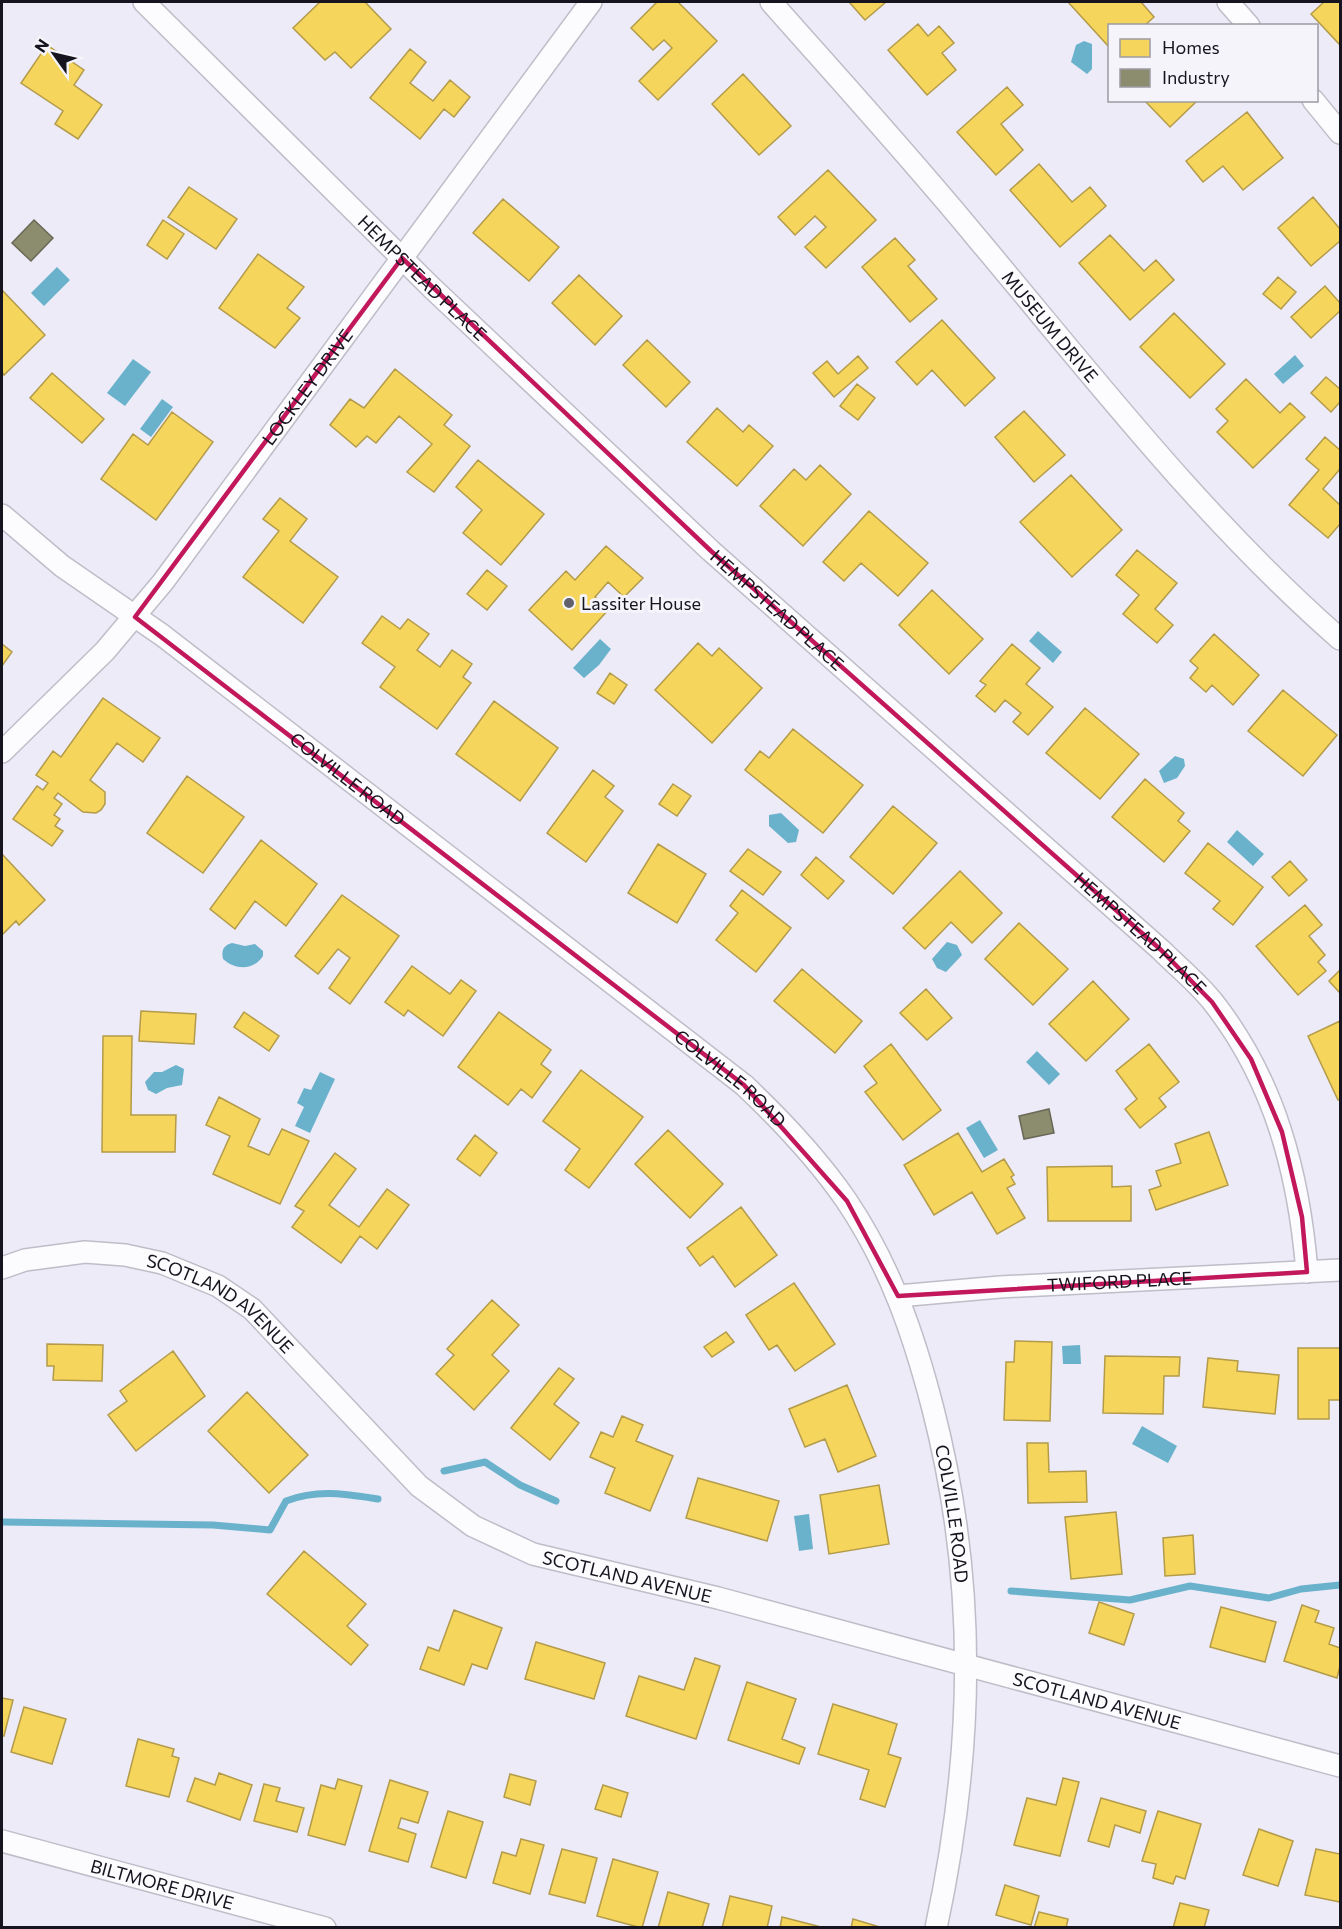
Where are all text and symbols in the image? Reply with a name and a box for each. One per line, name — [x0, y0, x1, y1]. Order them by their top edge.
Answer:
north arrow — [24, 24, 84, 84]
legend — [1108, 24, 1318, 102]
text: N — [30, 35, 52, 56]
text: Homes — [1162, 36, 1220, 58]
text: Industry — [1162, 66, 1230, 88]
street label: HEMPSTEAD PLACE — [354, 210, 492, 345]
street label: MUSEUM DRIVE — [998, 266, 1103, 387]
street label: LOCKLEY DRIVE — [257, 324, 357, 449]
street label: HEMPSTEAD PLACE — [706, 545, 849, 675]
place label: Lassiter House — [581, 592, 701, 614]
marker: Lassiter House — [562, 596, 576, 610]
street label: COLVILLE ROAD — [286, 727, 410, 830]
street label: HEMPSTEAD PLACE — [1070, 867, 1211, 998]
street label: COLVILLE ROAD — [670, 1024, 791, 1131]
street label: SCOTLAND AVENUE — [145, 1249, 299, 1357]
street label: TWIFORD PLACE — [1046, 1266, 1193, 1296]
street label: COLVILLE ROAD — [931, 1442, 973, 1584]
street label: SCOTLAND AVENUE — [540, 1546, 714, 1607]
street label: SCOTLAND AVENUE — [1011, 1667, 1184, 1734]
street label: BILTMORE DRIVE — [88, 1854, 236, 1914]

